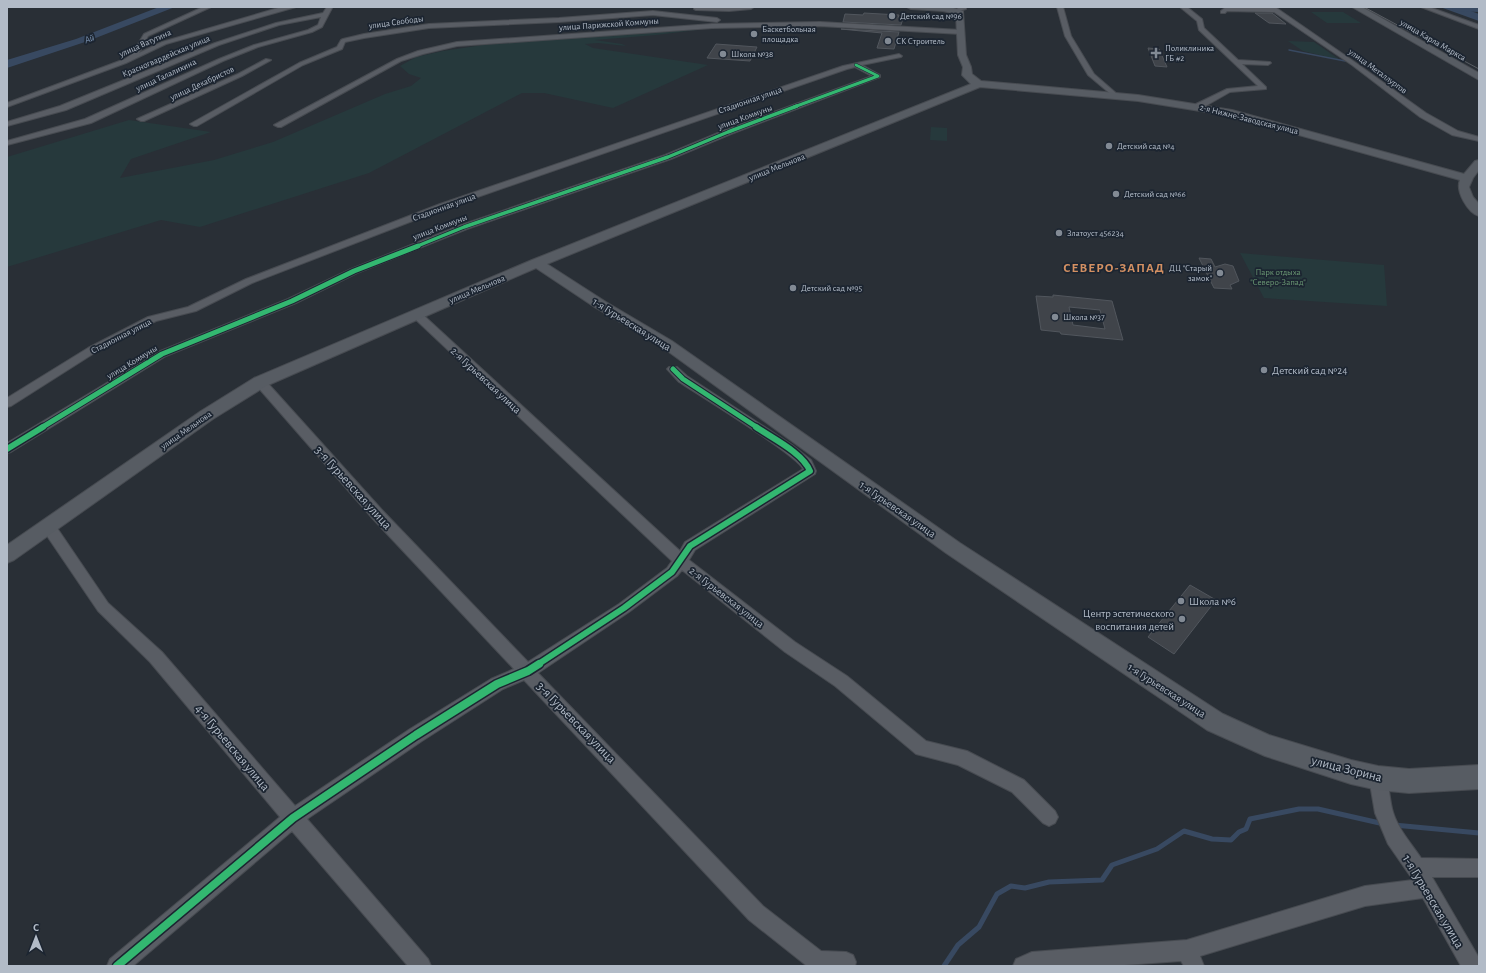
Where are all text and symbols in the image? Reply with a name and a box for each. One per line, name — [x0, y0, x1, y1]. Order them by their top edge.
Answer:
marker: Детский сад №96 — [887, 11, 897, 21]
place label: Детский сад №96 — [900, 12, 962, 21]
street label: улица Свободы — [367, 14, 424, 31]
street label: улица Парижской Коммуны — [558, 17, 659, 33]
street label: улица Карла Маркса — [1398, 18, 1467, 63]
place label: Баскетбольная площадка — [762, 25, 816, 44]
street label: улица Ватутина — [117, 28, 173, 59]
marker: Баскетбольная площадка — [749, 29, 759, 39]
water label: Ай — [82, 32, 96, 46]
street label: Красногвардейская улица — [121, 34, 211, 79]
marker: СК Строитель — [883, 36, 893, 46]
place label: СК Строитель — [896, 37, 945, 46]
place label: Поликлиника ГБ #2 — [1165, 44, 1214, 63]
marker: Поликлиника ГБ #2 — [1150, 47, 1162, 59]
street label: улица Металлургов — [1346, 47, 1408, 95]
marker: Школа №38 — [718, 49, 728, 59]
place label: Школа №38 — [731, 50, 773, 59]
street label: улица Талалихина — [134, 58, 198, 94]
street label: улица Декабристов — [168, 65, 236, 103]
street label: Стадионная улица — [717, 85, 783, 116]
street label: улица Коммуны — [716, 103, 774, 132]
street label: 2-я Нижне-Заводская улица — [1199, 103, 1299, 136]
marker: Детский сад №4 — [1104, 141, 1114, 151]
place label: Детский сад №4 — [1117, 142, 1175, 151]
street label: улица Мельнова — [747, 152, 806, 183]
marker: Детский сад №66 — [1111, 189, 1121, 199]
place label: Детский сад №66 — [1124, 190, 1186, 199]
street label: Стадионная улица — [411, 192, 477, 223]
street label: улица Коммуны — [411, 213, 469, 242]
marker: Златоуст 456234 — [1054, 228, 1064, 238]
place label: Златоуст 456234 — [1067, 229, 1124, 238]
district label: СЕВЕРО-ЗАПАД — [1063, 262, 1165, 275]
place label: ДЦ "Старый замок" — [1169, 264, 1212, 283]
marker: ДЦ "Старый замок" — [1215, 268, 1225, 278]
park label: Парк отдыха "Северо-Запад" — [1250, 268, 1306, 287]
street label: улица Мельнова — [447, 274, 506, 306]
marker: Детский сад №95 — [788, 283, 798, 293]
place label: Детский сад №95 — [801, 284, 863, 293]
street label: 1-я Гурьевская улица — [591, 296, 673, 353]
marker: Школа №37 — [1050, 312, 1060, 322]
place label: Школа №37 — [1063, 313, 1105, 322]
street label: Стадионная улица — [90, 317, 153, 356]
street label: улица Коммуны — [105, 344, 159, 382]
street label: 2-я Гурьевская улица — [449, 345, 523, 416]
marker: Детский сад №24 — [1259, 365, 1269, 375]
place label: Детский сад №24 — [1272, 365, 1347, 376]
street label: улица Мельнова — [159, 410, 213, 452]
street label: 3-я Гурьевская улица — [312, 444, 394, 532]
street label: 1-я Гурьевская улица — [858, 479, 938, 540]
street label: 2-я Гурьевская улица — [687, 565, 766, 630]
marker: Школа №6 — [1176, 596, 1186, 606]
place label: Школа №6 — [1189, 596, 1236, 607]
place label: Центр эстетического воспитания детей — [1083, 608, 1174, 632]
marker: Центр эстетического воспитания детей — [1177, 614, 1187, 624]
street label: 1-я Гурьевская улица — [1126, 661, 1208, 720]
street label: 3-я Гурьевская улица — [534, 680, 618, 766]
street label: 4-я Гурьевская улица — [192, 702, 272, 794]
street label: улица Зорина — [1309, 754, 1383, 785]
street label: 1-я Гурьевская улица — [1400, 853, 1466, 951]
north arrow — [16, 917, 56, 957]
text: С — [33, 922, 39, 933]

